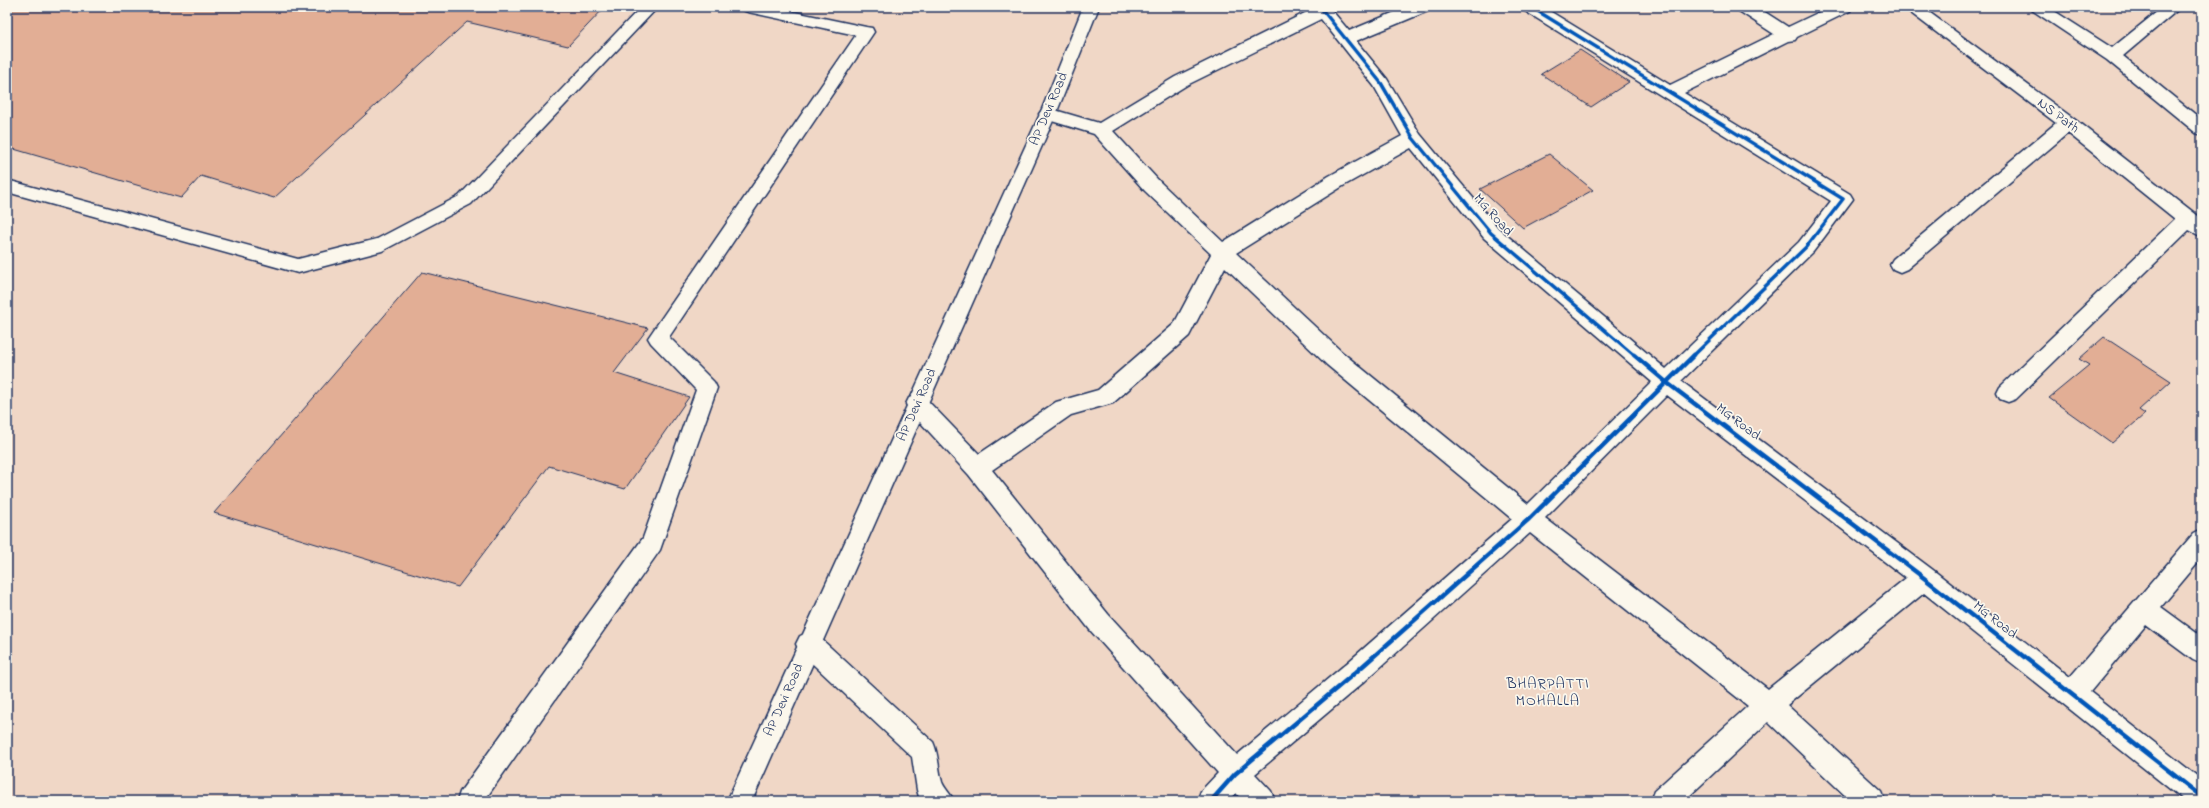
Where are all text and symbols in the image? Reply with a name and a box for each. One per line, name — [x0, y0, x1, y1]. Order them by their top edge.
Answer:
street label: AP Devi Road — [1024, 69, 1074, 149]
street label: NS Path — [2032, 93, 2084, 139]
street label: MG Road — [1468, 189, 1518, 241]
street label: AP Devi Road — [892, 365, 942, 445]
street label: MG Road — [1711, 398, 1765, 446]
street label: MG Road — [1968, 596, 2022, 644]
street label: AP Devi Road — [759, 660, 809, 740]
district label: BHARPATTI MOHALLA — [1505, 673, 1590, 712]

